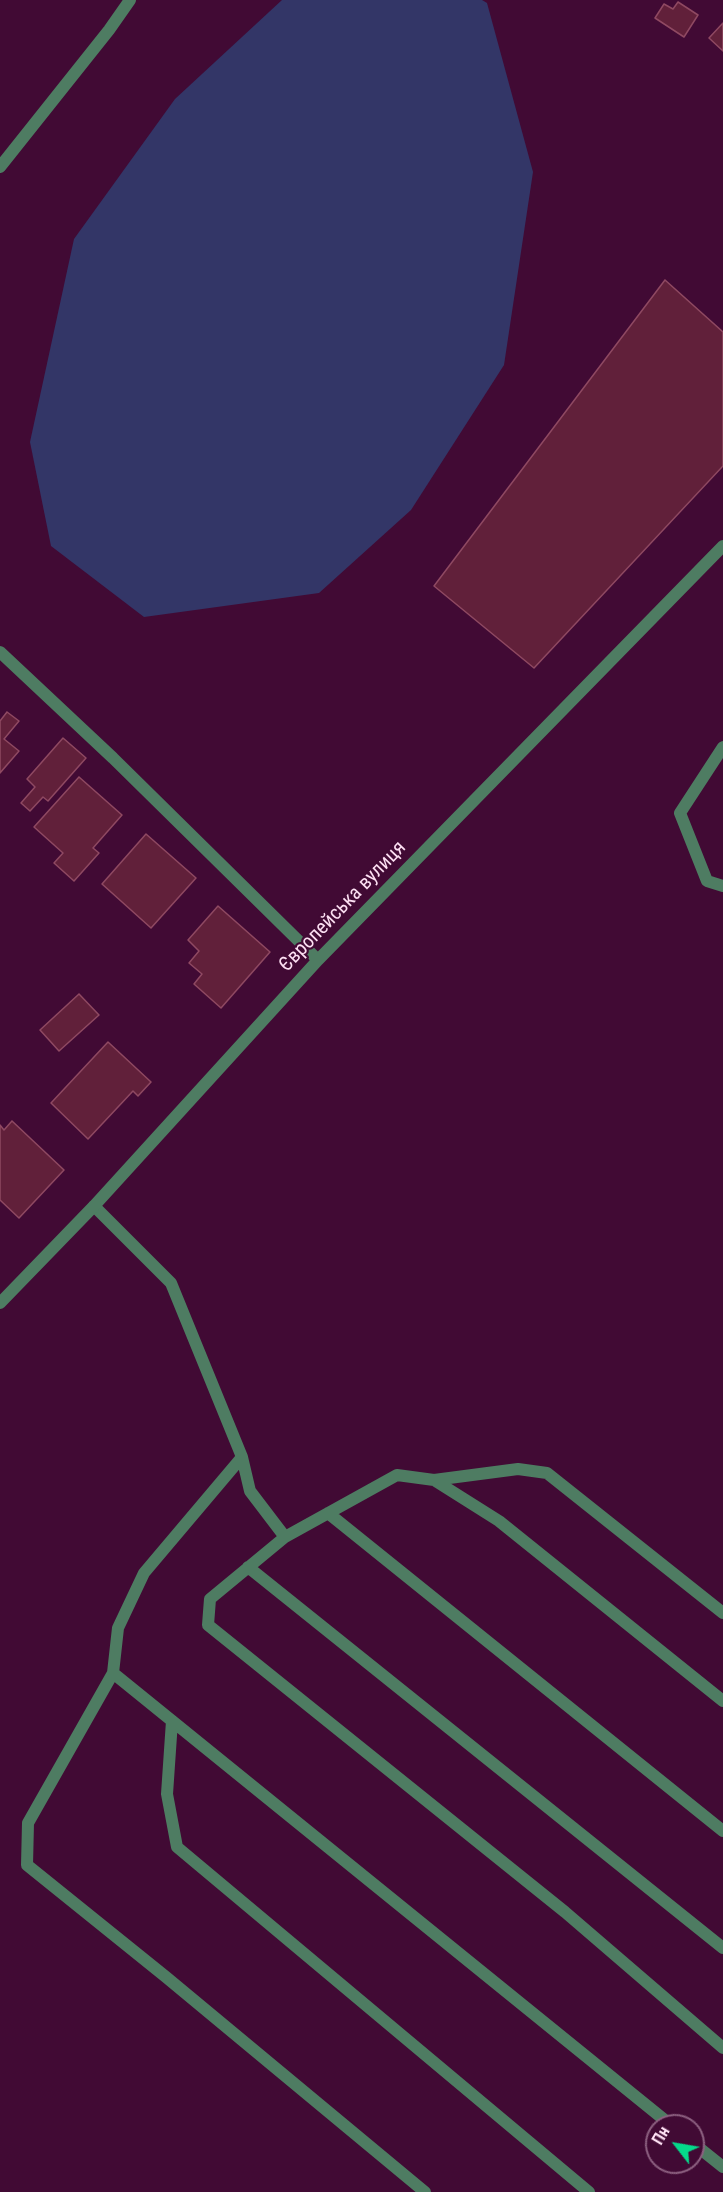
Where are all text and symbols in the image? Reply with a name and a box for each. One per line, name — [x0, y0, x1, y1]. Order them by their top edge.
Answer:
street label: Європейська вулиця — [274, 837, 412, 977]
north arrow — [645, 2114, 705, 2174]
text: Пн — [648, 2123, 674, 2148]

